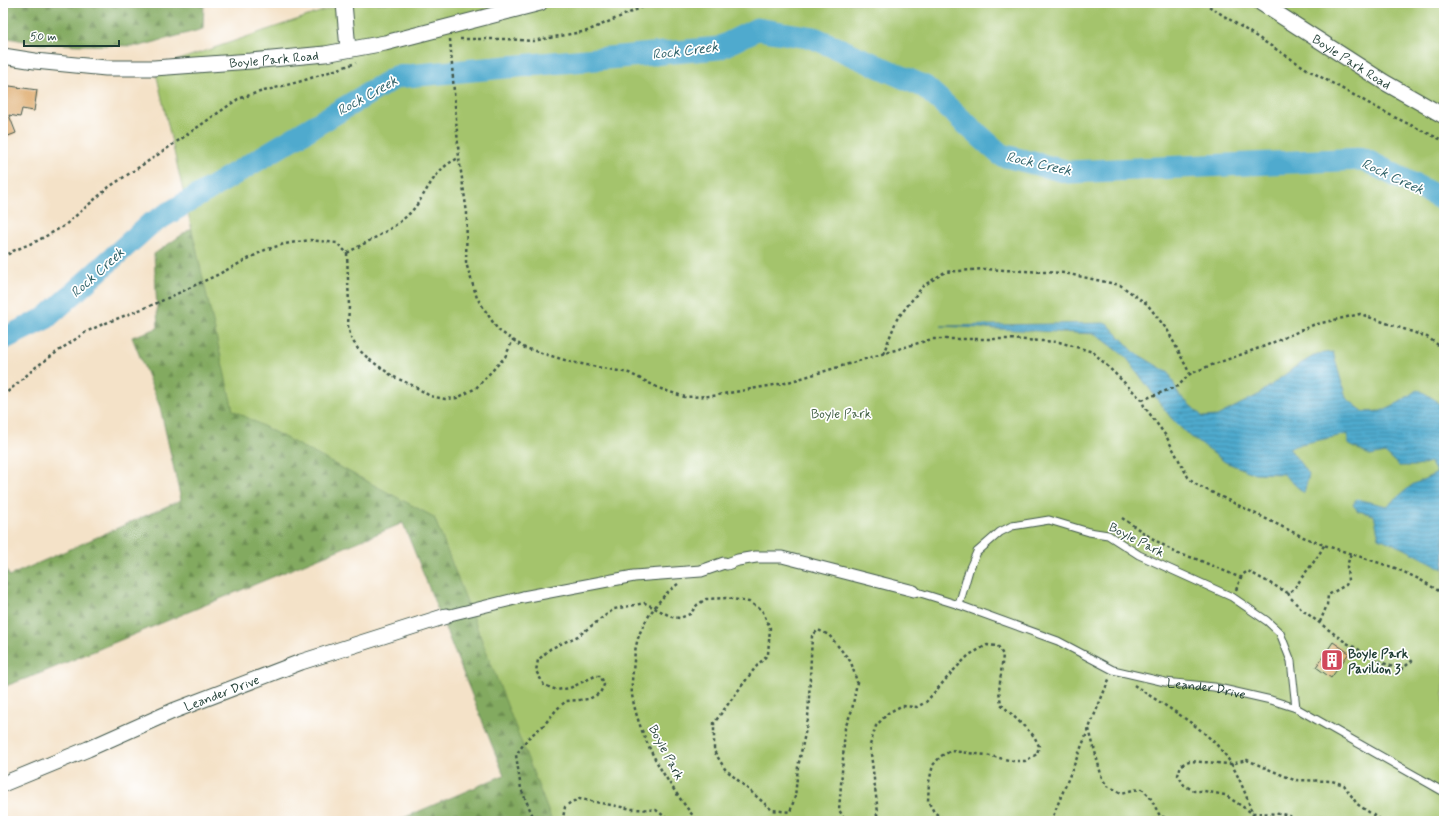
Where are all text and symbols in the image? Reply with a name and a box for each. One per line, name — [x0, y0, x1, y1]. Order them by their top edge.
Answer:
scale bar — [24, 22, 119, 48]
text: 50 m — [30, 29, 57, 45]
street label: Boyle Park Road — [1309, 31, 1393, 94]
water label: Rock Creek — [651, 38, 719, 64]
street label: Boyle Park Road — [229, 48, 320, 73]
water label: Rock Creek — [334, 72, 401, 120]
water label: Rock Creek — [1004, 148, 1073, 180]
water label: Rock Creek — [1359, 155, 1426, 199]
water label: Rock Creek — [67, 244, 128, 302]
park label: Boyle Park — [811, 406, 872, 423]
street label: Boyle Park — [1106, 519, 1167, 562]
place label: Boyle Park Pavilion 3 — [1348, 646, 1409, 678]
building icon: Boyle Park Pavilion 3 — [1319, 647, 1345, 673]
street label: Leander Drive — [182, 672, 262, 716]
street label: Leander Drive — [1166, 675, 1247, 704]
street label: Boyle Park — [644, 722, 688, 784]

